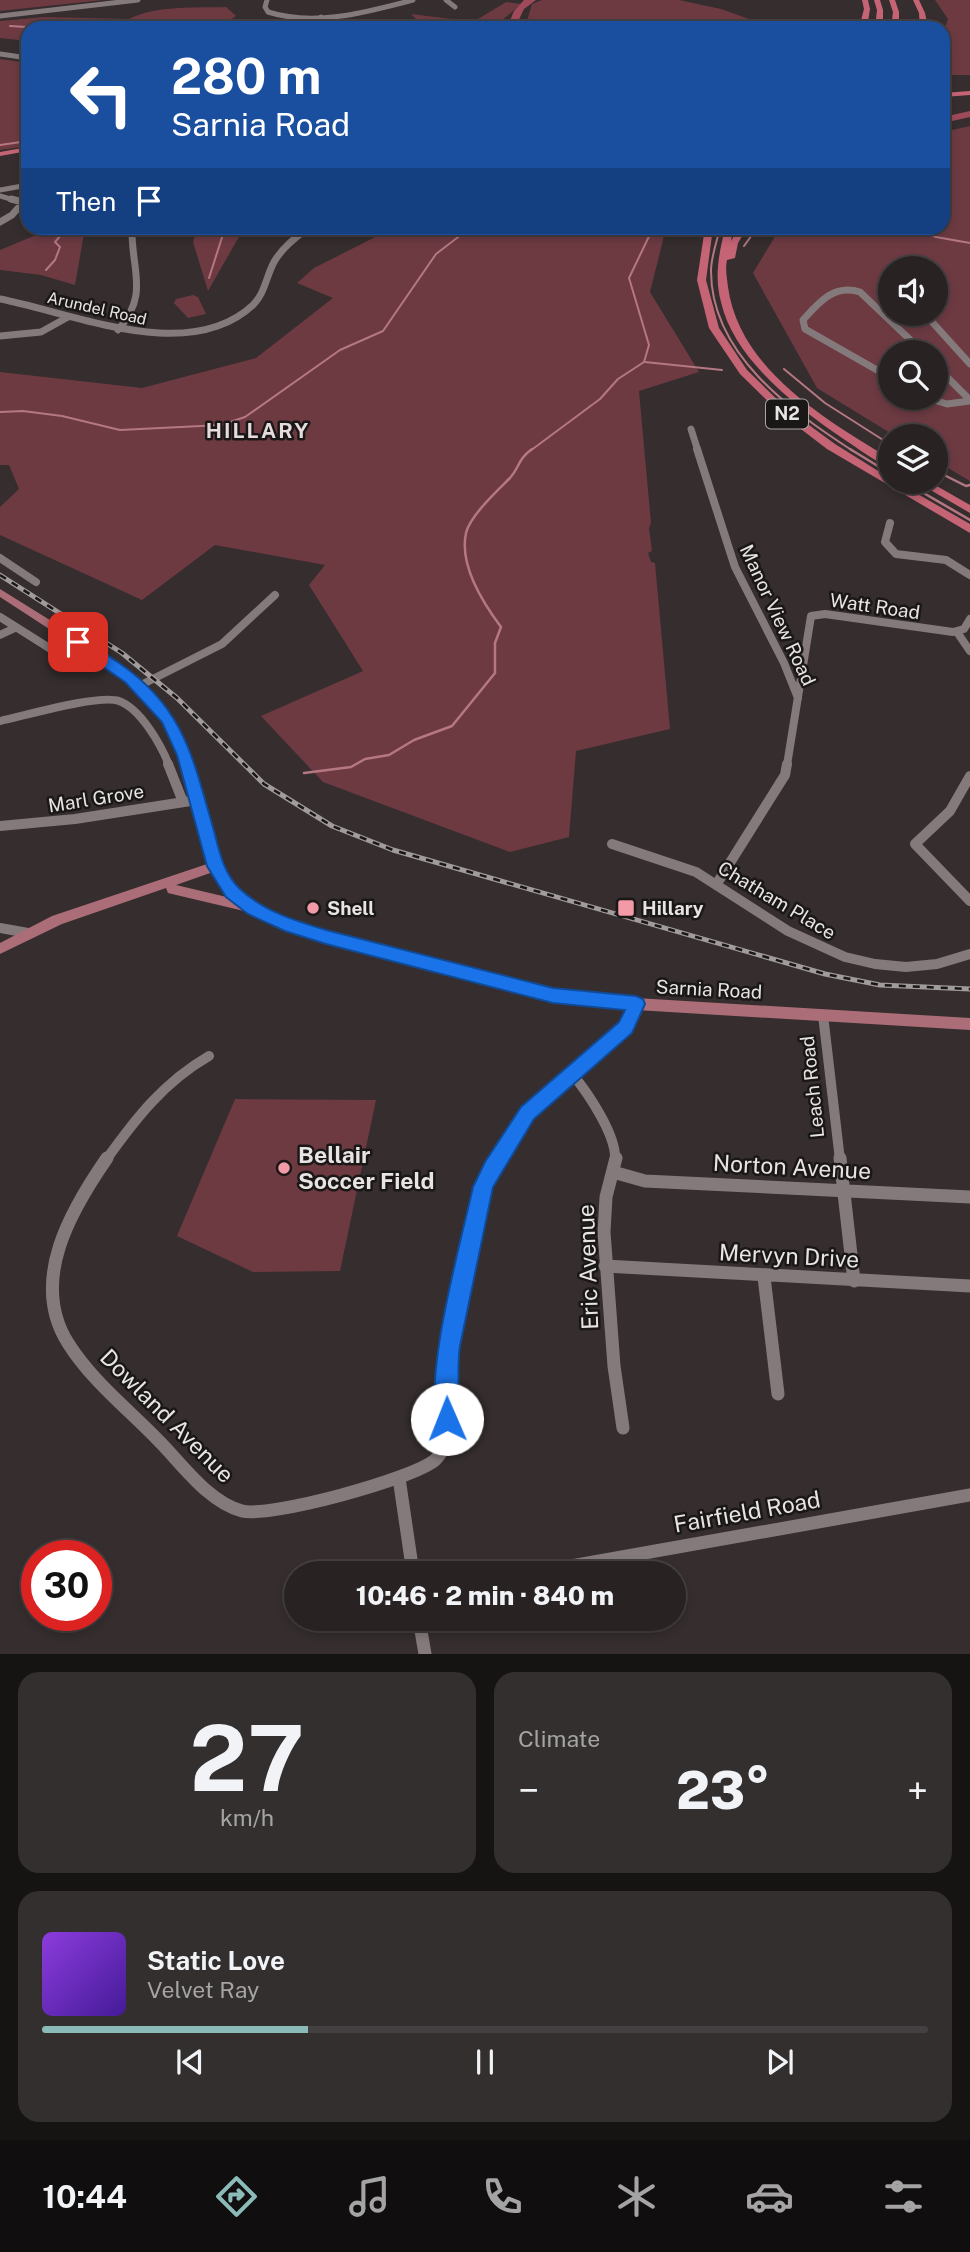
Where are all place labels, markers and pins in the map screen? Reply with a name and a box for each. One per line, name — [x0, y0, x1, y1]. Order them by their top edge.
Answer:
pin — [48, 612, 108, 672]
place label: Shell — [327, 897, 375, 919]
place label: Hillary — [642, 897, 704, 919]
marker: Hillary — [616, 898, 636, 918]
marker: Shell — [305, 900, 321, 916]
place label: Bellair Soccer Field — [298, 1141, 434, 1194]
marker: Bellair Soccer Field — [276, 1160, 292, 1176]

